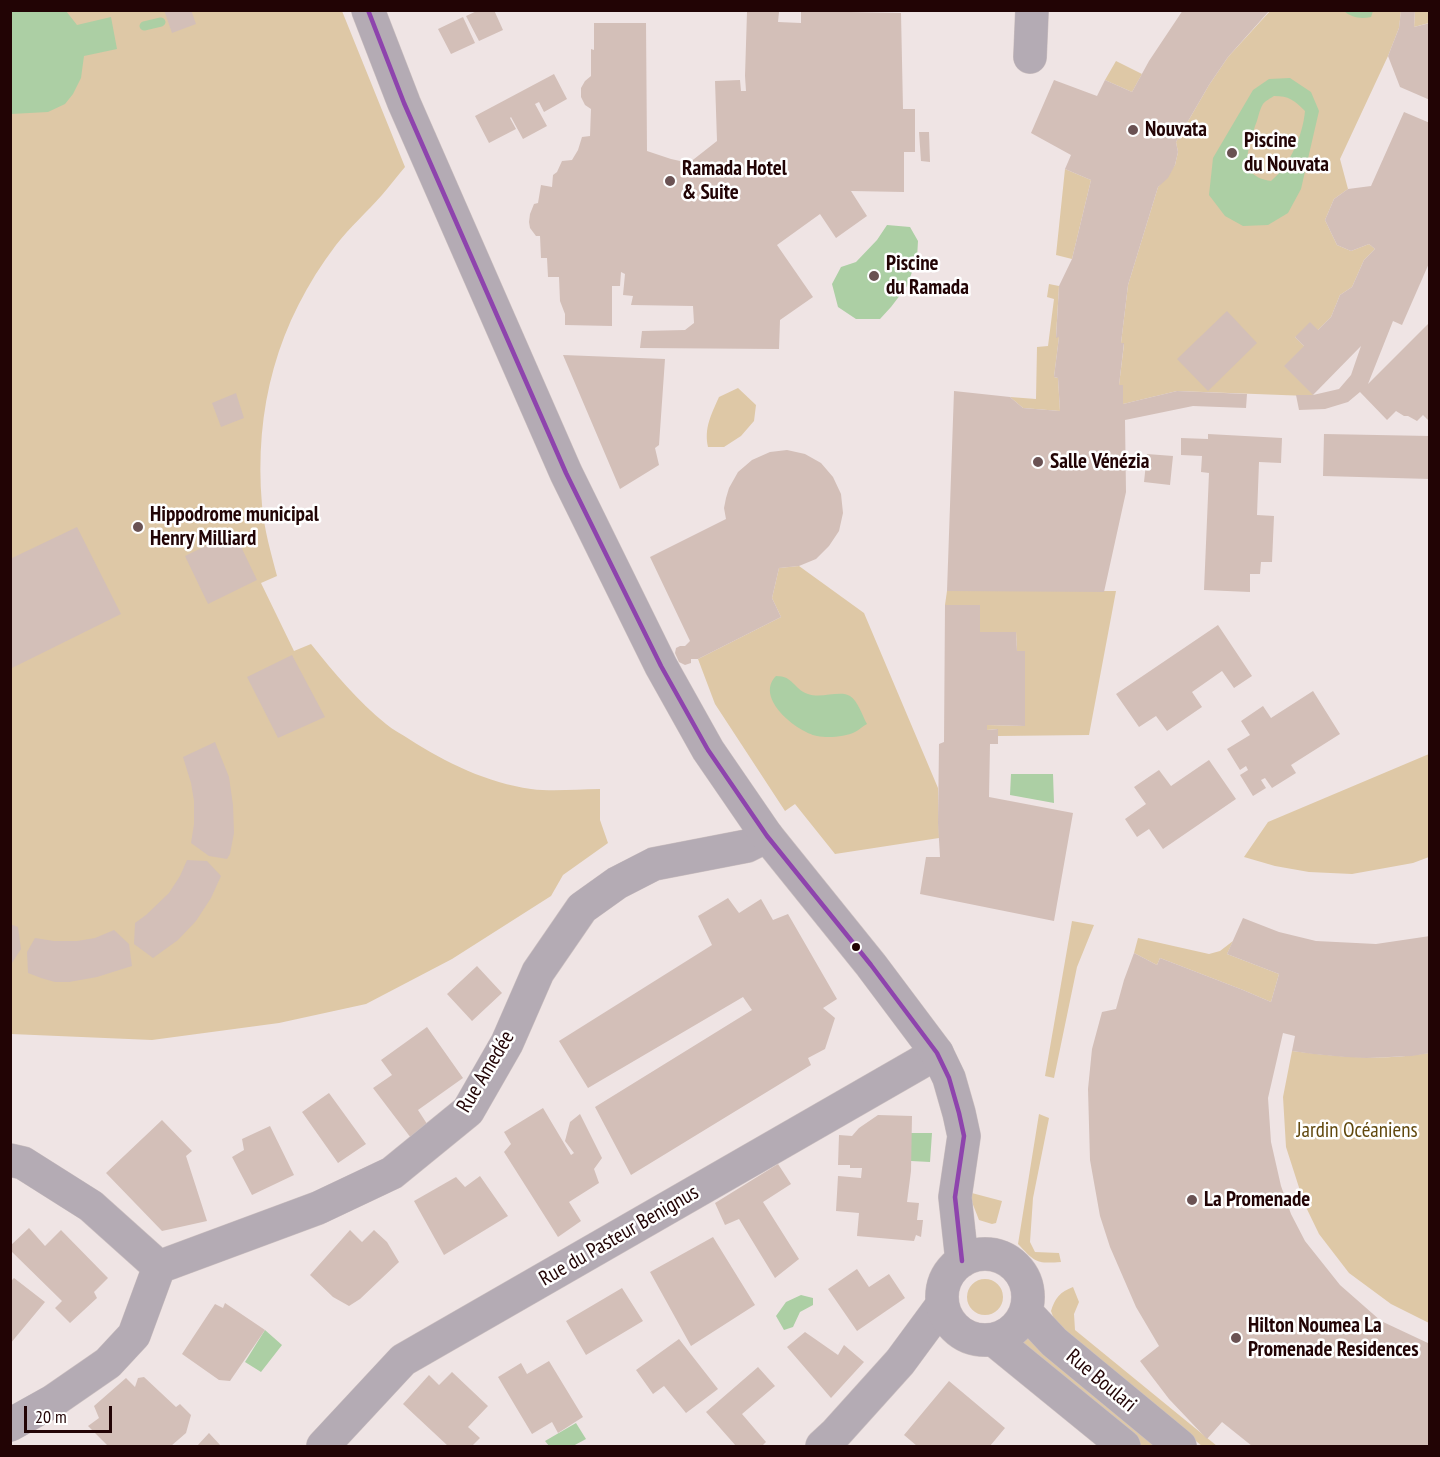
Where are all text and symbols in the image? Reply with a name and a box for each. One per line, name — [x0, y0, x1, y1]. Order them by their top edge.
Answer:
place label: Nouvata — [1145, 117, 1207, 143]
marker: Nouvata — [1126, 123, 1140, 137]
place label: Piscine du Nouvata — [1244, 128, 1329, 178]
marker: Piscine du Nouvata — [1225, 146, 1239, 160]
place label: Ramada Hotel & Suite — [682, 156, 787, 206]
marker: Ramada Hotel & Suite — [663, 174, 677, 188]
place label: Piscine du Ramada — [886, 251, 969, 301]
marker: Piscine du Ramada — [867, 269, 881, 283]
place label: Salle Vénézia — [1050, 449, 1149, 475]
marker: Salle Vénézia — [1031, 455, 1045, 469]
place label: Hippodrome municipal Henry Milliard — [150, 502, 319, 552]
marker: Hippodrome municipal Henry Milliard — [131, 520, 145, 534]
unlabelled marker — [850, 941, 862, 953]
street label: Rue Amedée — [452, 1027, 520, 1117]
park label: Jardin Océaniens — [1296, 1118, 1418, 1144]
street label: Rue du Pasteur Benignus — [535, 1180, 703, 1292]
place label: La Promenade — [1204, 1187, 1310, 1213]
marker: La Promenade — [1185, 1193, 1199, 1207]
place label: Hilton Noumea La Promenade Residences — [1248, 1313, 1419, 1363]
marker: Hilton Noumea La Promenade Residences — [1229, 1331, 1243, 1345]
street label: Rue Boulari — [1061, 1344, 1141, 1418]
scale bar — [27, 1394, 116, 1432]
text: 20 m — [35, 1405, 67, 1428]

